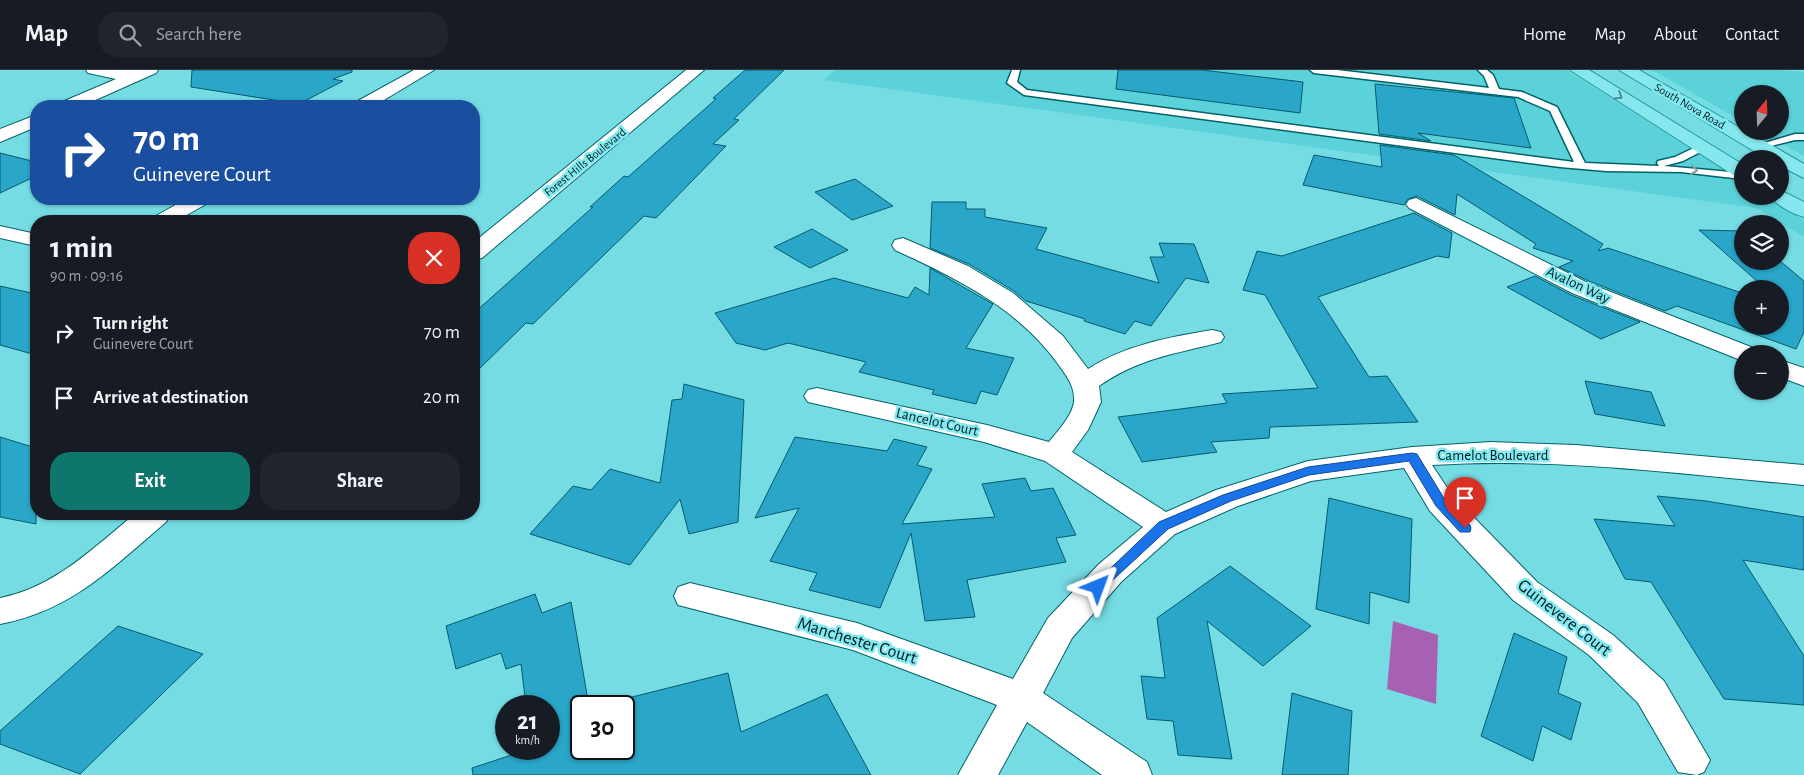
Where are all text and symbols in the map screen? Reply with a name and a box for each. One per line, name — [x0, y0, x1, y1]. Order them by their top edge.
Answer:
search box — [98, 12, 448, 57]
icon: search — [116, 21, 144, 49]
text: Map — [25, 22, 68, 46]
text: Search here — [156, 25, 242, 44]
text: Home — [1523, 26, 1566, 44]
text: Map — [1594, 26, 1626, 44]
text: About — [1654, 26, 1697, 44]
text: Contact — [1725, 26, 1779, 44]
street label: South Nova Road — [1653, 81, 1727, 131]
north arrow — [1734, 85, 1789, 140]
map controls — [1734, 85, 1789, 400]
one-way arrow — [1614, 89, 1623, 99]
icon: right — [50, 120, 115, 185]
text: 70 m — [133, 122, 200, 157]
street label: Forest Hills Boulevard — [542, 126, 628, 198]
button: search — [1734, 150, 1789, 205]
text: Guinevere Court — [133, 163, 271, 185]
one-way arrow — [1691, 164, 1699, 175]
button: layers — [1734, 215, 1789, 270]
button: close — [408, 232, 460, 284]
text: 1 min — [50, 233, 113, 263]
street label: Avalon Way — [1544, 264, 1613, 306]
text: 90 m · 09:16 — [50, 268, 123, 284]
button: + — [1734, 280, 1789, 335]
text: Turn right — [93, 314, 168, 333]
icon: right — [50, 319, 78, 347]
text: 70 m — [424, 323, 460, 342]
text: Guinevere Court — [93, 336, 193, 352]
button: − — [1734, 345, 1789, 400]
icon: arrive — [50, 384, 78, 412]
text: Arrive at destination — [93, 388, 249, 407]
text: 20 m — [423, 388, 460, 407]
street label: Lancelot Court — [894, 405, 980, 439]
street label: Camelot Boulevard — [1438, 448, 1549, 463]
button: Exit — [50, 452, 250, 510]
button: Share — [260, 452, 460, 510]
pin — [1444, 477, 1486, 528]
icon: arrive — [1451, 484, 1479, 512]
position arrow — [1071, 560, 1123, 612]
street label: Guinevere Court — [1514, 576, 1614, 660]
street label: Manchester Court — [795, 614, 919, 668]
speed limit sign: 30 — [570, 695, 635, 760]
text: 21 — [517, 709, 538, 734]
text: km/h — [515, 734, 540, 746]

